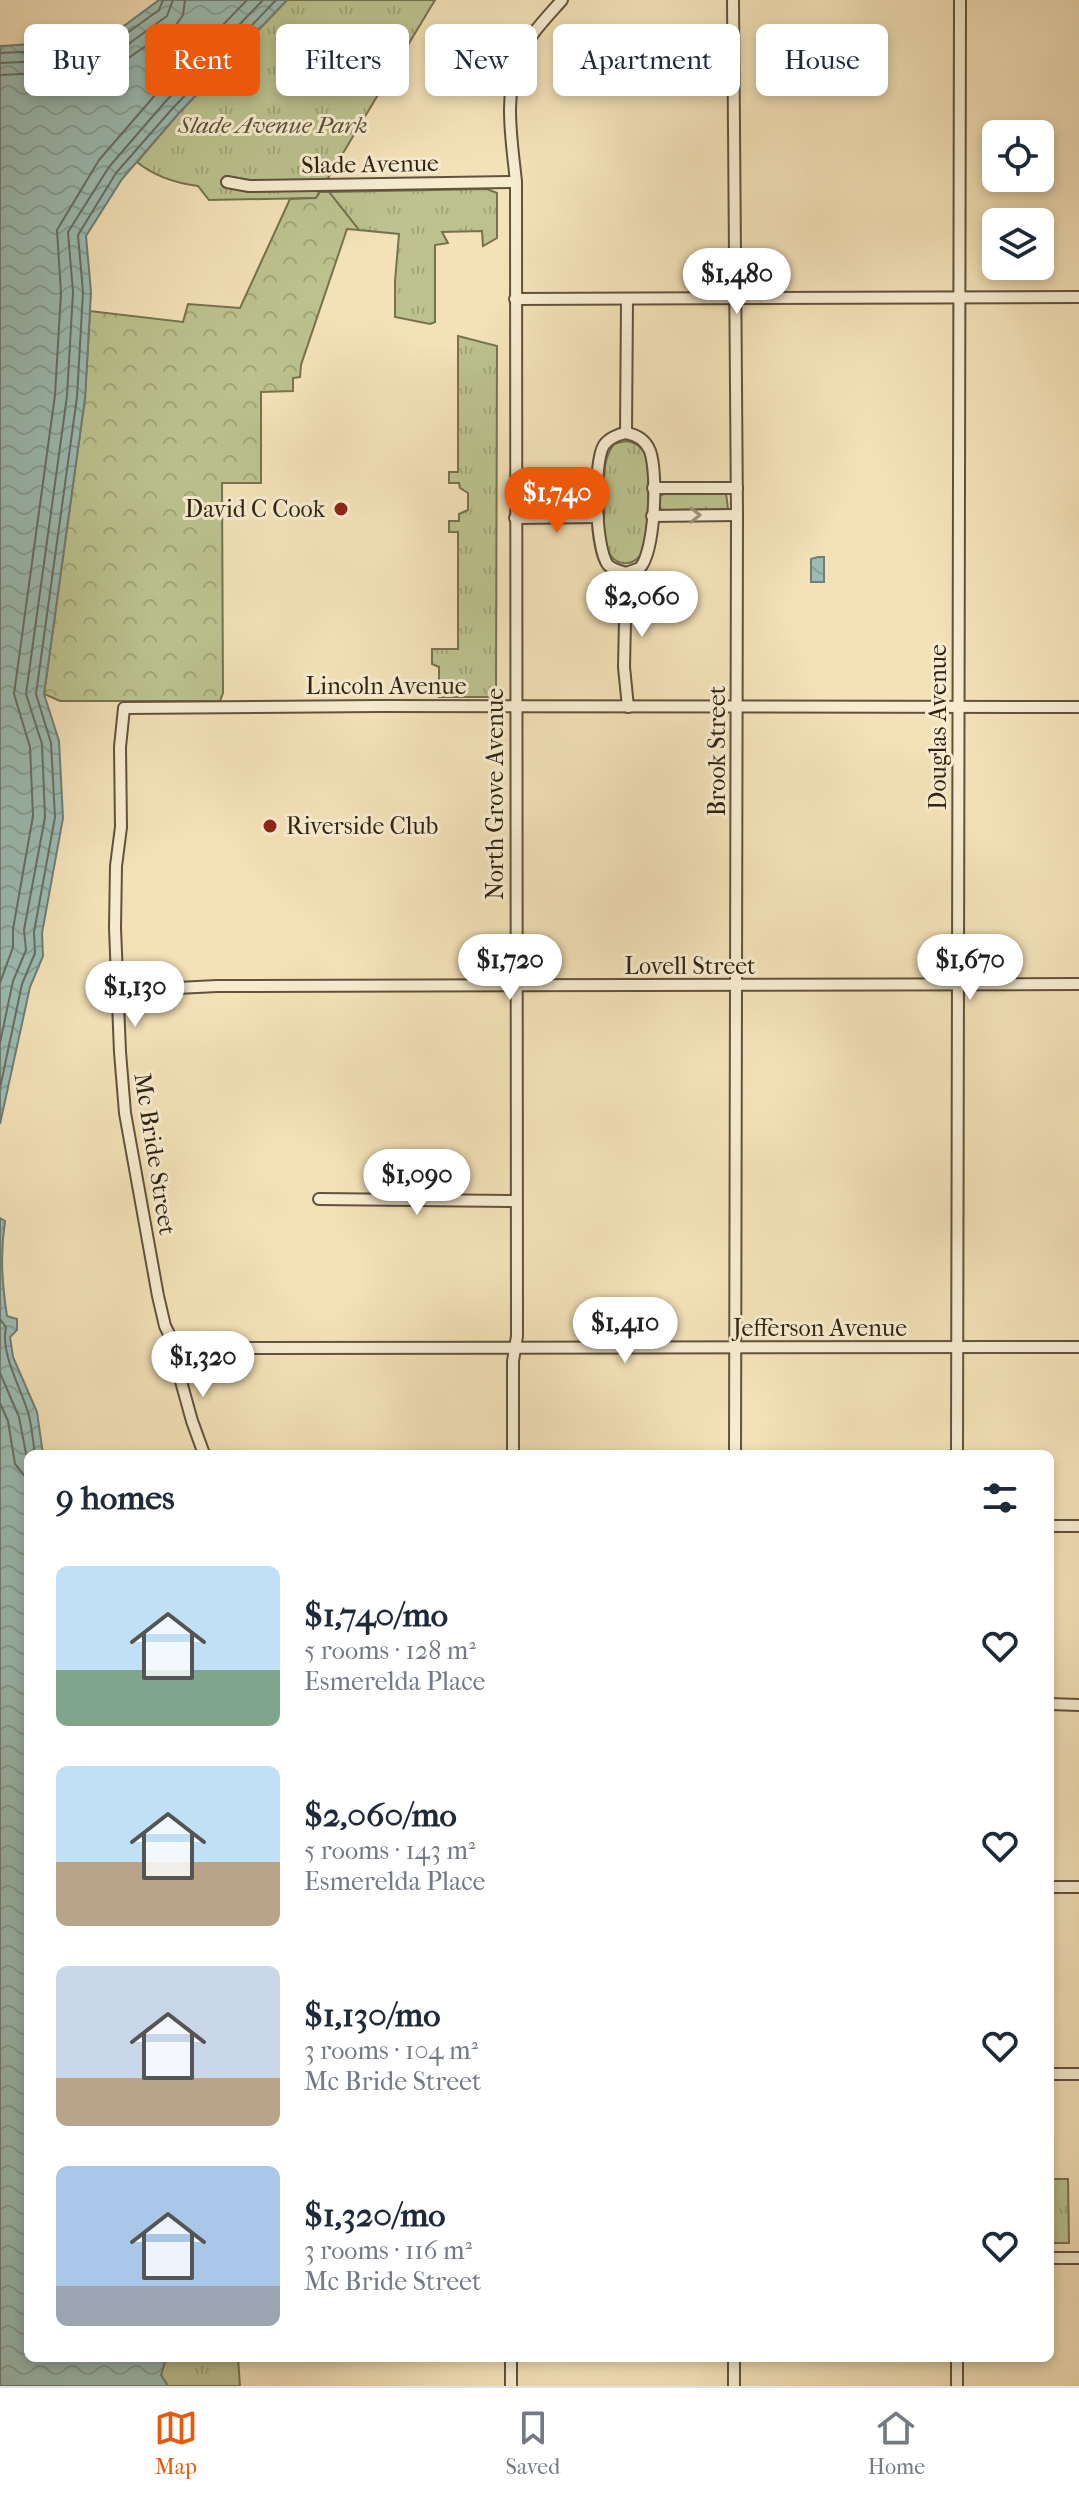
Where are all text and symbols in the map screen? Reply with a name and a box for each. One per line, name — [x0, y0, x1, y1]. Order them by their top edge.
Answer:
chip: Buy — [24, 24, 129, 96]
chip: Rent — [145, 24, 260, 96]
chip: Filters — [276, 24, 409, 96]
chip: New — [425, 24, 537, 96]
chip: Apartment — [553, 24, 740, 96]
chip: House — [756, 24, 888, 96]
park label: Slade Avenue Park — [177, 111, 368, 139]
map controls — [982, 120, 1054, 280]
button: locate — [982, 120, 1054, 192]
street label: Slade Avenue — [301, 149, 439, 179]
button: layers — [982, 208, 1054, 280]
pin: $1,480 — [672, 248, 802, 316]
text: $1,480 — [701, 258, 773, 289]
pin: $1,740 — [492, 467, 622, 535]
text: $1,740 — [522, 477, 592, 508]
place label: David C Cook — [185, 495, 326, 523]
marker: David C Cook — [332, 500, 350, 518]
one-way arrow — [689, 506, 702, 524]
pin: $2,060 — [577, 571, 707, 639]
text: $2,060 — [604, 581, 680, 612]
street label: Douglas Avenue — [924, 644, 952, 810]
street label: Lincoln Avenue — [305, 672, 467, 700]
street label: Brook Street — [703, 685, 731, 816]
street label: North Grove Avenue — [481, 688, 509, 900]
place label: Riverside Club — [286, 812, 438, 840]
marker: Riverside Club — [261, 817, 279, 835]
pin: $1,720 — [445, 934, 575, 1002]
pin: $1,670 — [905, 934, 1035, 1002]
text: $1,720 — [476, 944, 544, 975]
text: $1,670 — [935, 944, 1005, 975]
street label: Lovell Street — [624, 952, 756, 980]
pin: $1,130 — [70, 961, 200, 1029]
text: $1,130 — [103, 971, 167, 1002]
street label: Mc Bride Street — [128, 1071, 182, 1237]
pin: $1,090 — [352, 1149, 482, 1217]
text: $1,090 — [381, 1159, 453, 1190]
pin: $1,410 — [560, 1297, 690, 1365]
text: $1,410 — [591, 1307, 659, 1338]
street label: Jefferson Avenue — [731, 1314, 907, 1342]
pin: $1,320 — [138, 1331, 268, 1399]
text: $1,320 — [169, 1341, 237, 1372]
icon: filters — [978, 1476, 1022, 1520]
text: 9 homes — [56, 1478, 175, 1518]
text: $1,740/mo — [304, 1595, 448, 1635]
icon: home — [120, 1598, 216, 1694]
icon: heart — [978, 1624, 1022, 1668]
text: 5 rooms · 128 m² — [304, 1635, 476, 1666]
text: Esmerelda Place — [304, 1666, 485, 1697]
text: $2,060/mo — [304, 1795, 457, 1835]
icon: home — [120, 1798, 216, 1894]
icon: heart — [978, 1824, 1022, 1868]
text: 5 rooms · 143 m² — [304, 1835, 475, 1866]
text: Esmerelda Place — [304, 1866, 485, 1897]
text: $1,130/mo — [304, 1995, 440, 2035]
icon: home — [120, 1998, 216, 2094]
icon: heart — [978, 2024, 1022, 2068]
text: 3 rooms · 104 m² — [304, 2035, 478, 2066]
text: Mc Bride Street — [304, 2066, 481, 2097]
text: $1,320/mo — [304, 2195, 446, 2235]
icon: home — [120, 2198, 216, 2294]
icon: heart — [978, 2224, 1022, 2268]
text: 3 rooms · 116 m² — [304, 2235, 472, 2266]
text: Mc Bride Street — [304, 2266, 481, 2297]
tab: Map — [154, 2406, 198, 2480]
tab: Saved — [506, 2406, 560, 2480]
tab: Home — [868, 2406, 925, 2480]

